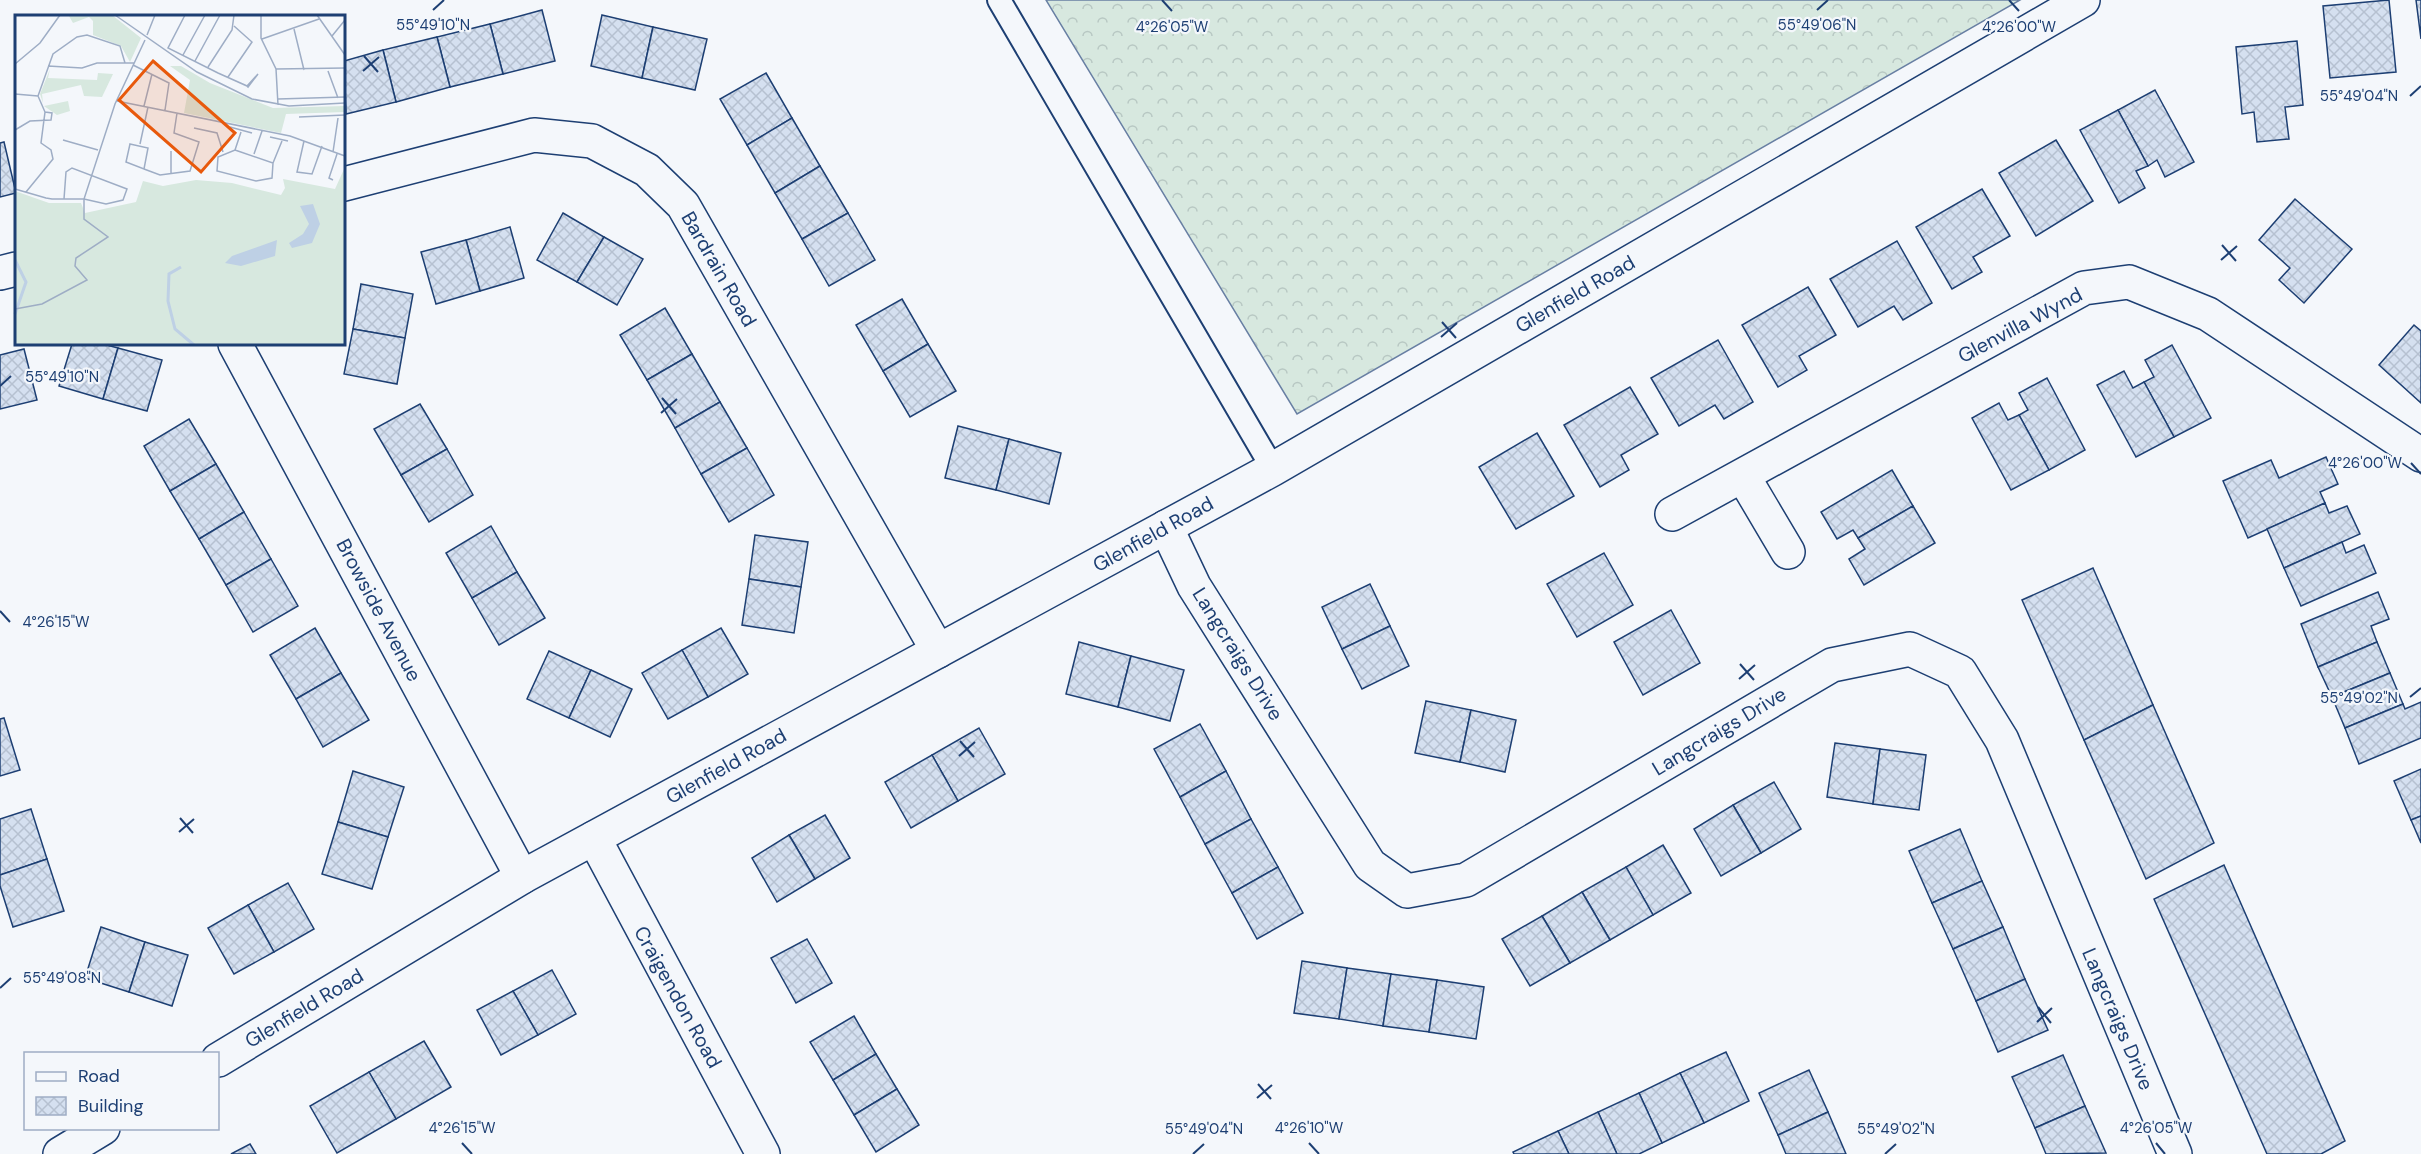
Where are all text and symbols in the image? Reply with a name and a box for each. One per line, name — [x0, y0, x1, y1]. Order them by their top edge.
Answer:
inset map — [15, 15, 345, 345]
text: 55°49'10"N — [396, 15, 470, 35]
text: 55°49'06"N — [1778, 15, 1856, 35]
text: 4°26'05"W — [1136, 17, 1209, 37]
text: 4°26'00"W — [1982, 17, 2057, 37]
text: 55°49'04"N — [2320, 86, 2398, 106]
street label: Bardrain Road — [676, 207, 762, 331]
street label: Glenfield Road — [1510, 249, 1640, 339]
street label: Glenvilla Wynd — [1953, 281, 2087, 369]
text: 55°49'10"N — [25, 367, 99, 387]
text: 4°26'00"W — [2328, 453, 2403, 473]
street label: Glenfield Road — [1088, 490, 1218, 578]
street label: Browside Avenue — [330, 534, 428, 686]
street label: Langcraigs Drive — [1187, 583, 1289, 725]
text: 4°26'15"W — [22, 612, 90, 632]
street label: Langcraigs Drive — [1647, 681, 1791, 781]
text: 55°49'02"N — [2320, 688, 2398, 708]
street label: Glenfield Road — [661, 722, 791, 810]
street label: Craigendon Road — [628, 921, 728, 1073]
street label: Langcraigs Drive — [2076, 944, 2160, 1094]
street label: Glenfield Road — [240, 962, 368, 1054]
text: 55°49'08"N — [23, 968, 101, 988]
legend — [24, 1052, 219, 1130]
text: Road — [78, 1064, 120, 1088]
text: Building — [78, 1094, 143, 1118]
text: 4°26'15"W — [428, 1118, 496, 1138]
text: 4°26'10"W — [1275, 1118, 1344, 1138]
text: 4°26'05"W — [2120, 1118, 2193, 1138]
text: 55°49'04"N — [1165, 1119, 1243, 1139]
text: 55°49'02"N — [1857, 1119, 1935, 1139]

